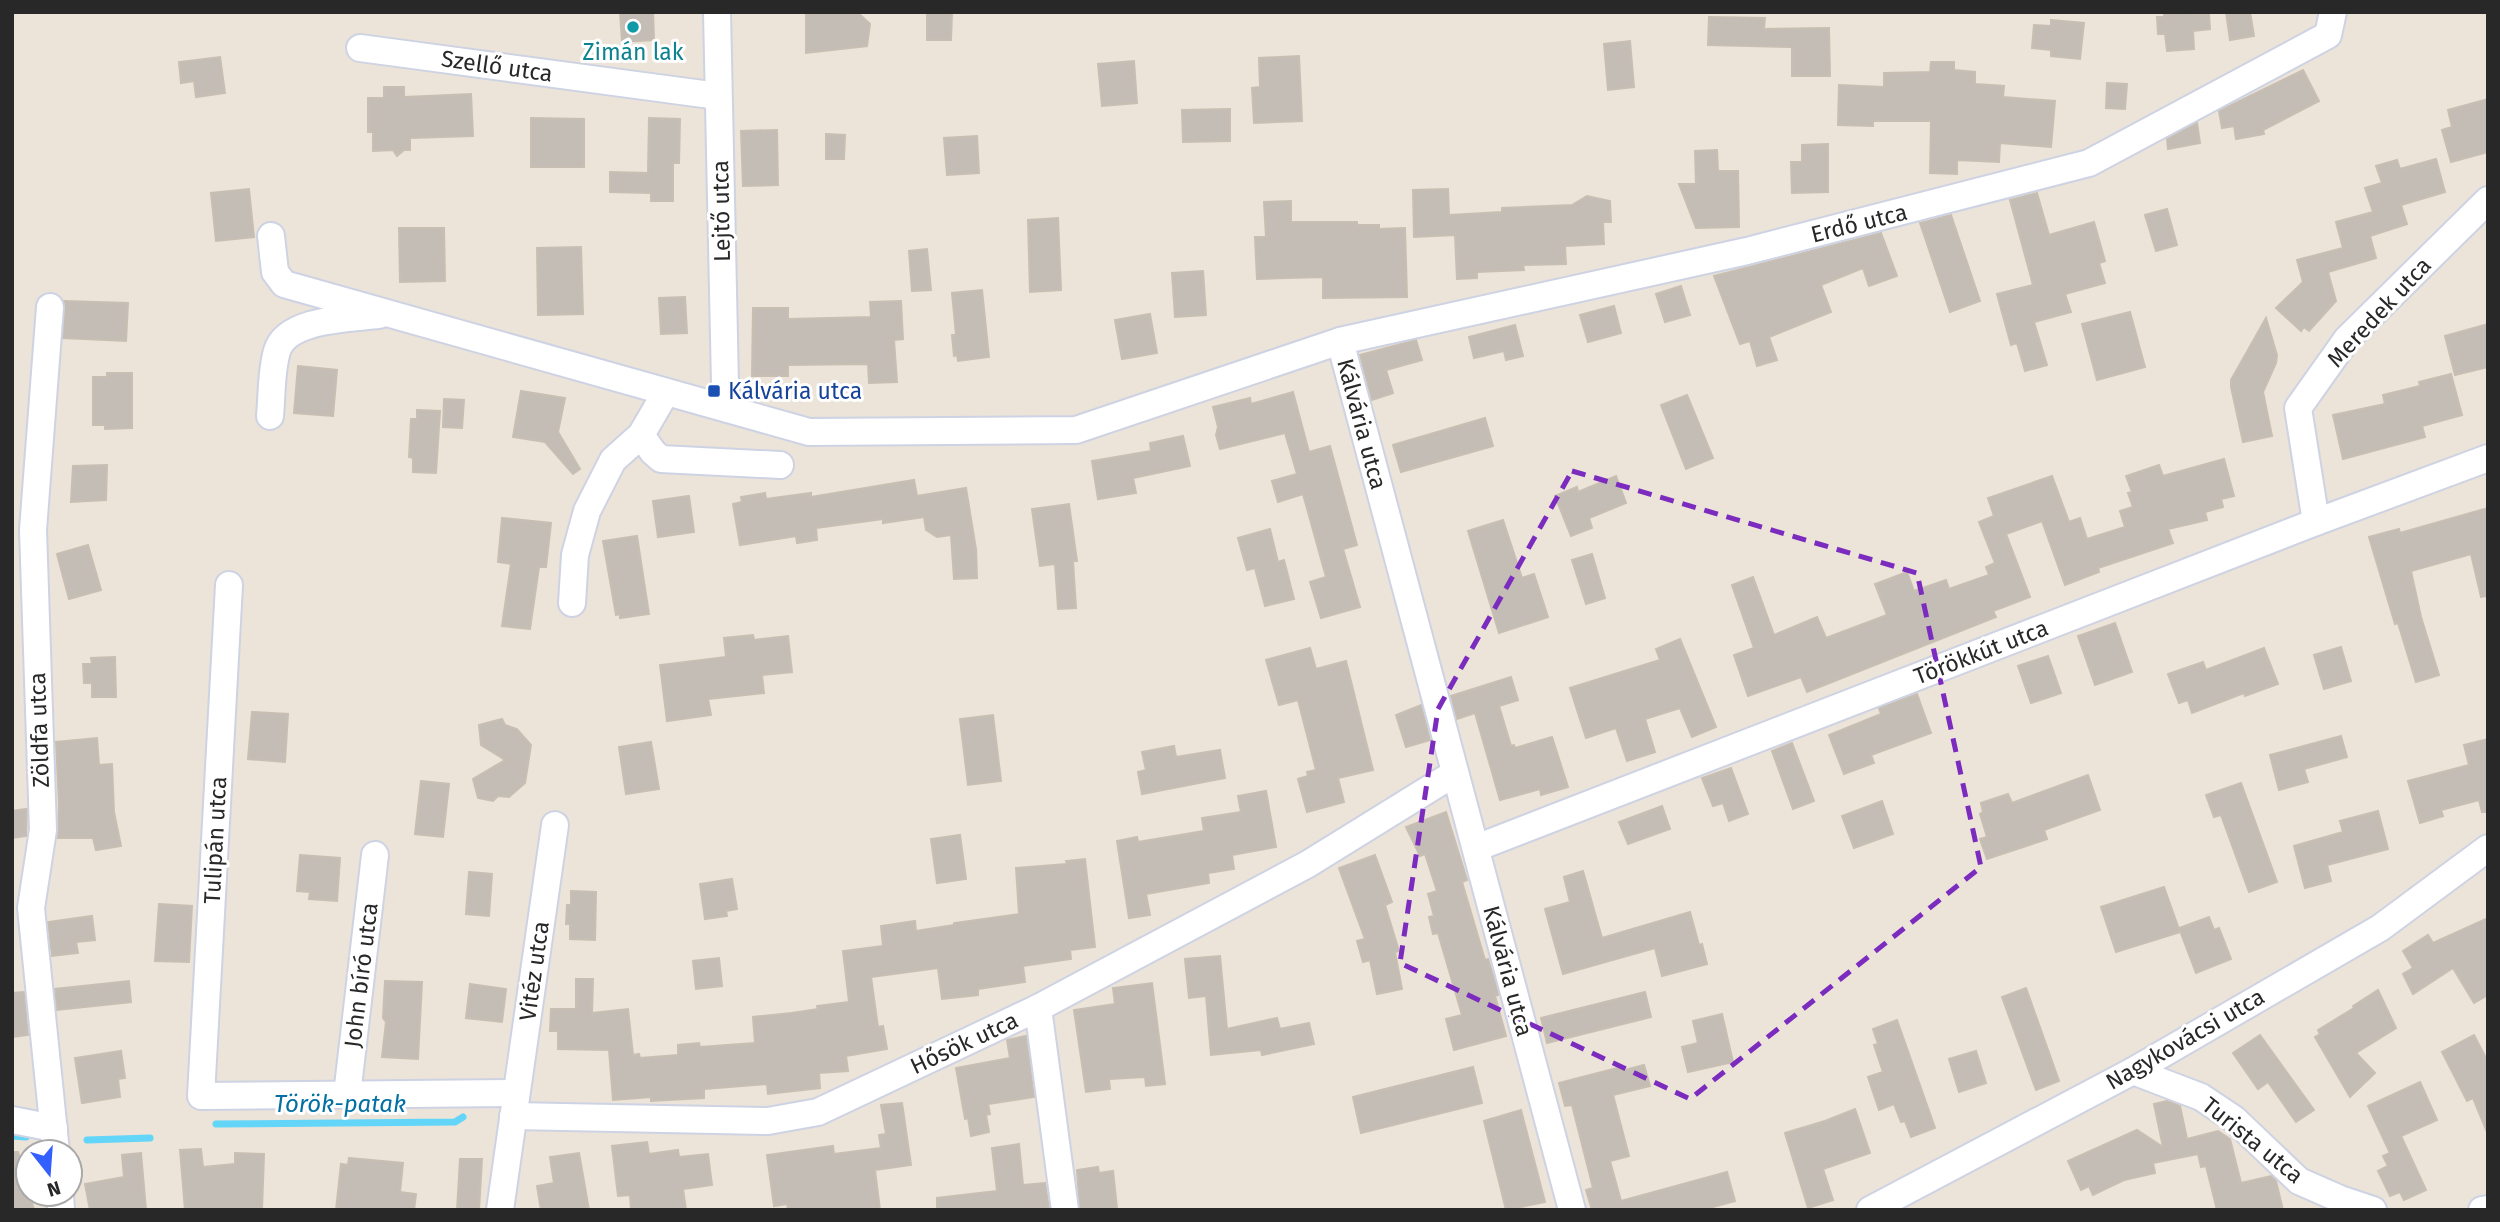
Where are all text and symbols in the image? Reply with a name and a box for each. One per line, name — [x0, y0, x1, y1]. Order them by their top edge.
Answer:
marker: Zimán lak — [625, 19, 641, 35]
place label: Zimán lak — [582, 38, 684, 66]
street label: Szellő utca — [439, 44, 555, 88]
street label: Lejtő utca — [706, 160, 736, 262]
street label: Erdő utca — [1808, 198, 1910, 248]
street label: Meredek utca — [2321, 251, 2437, 373]
street label: Kálvária utca — [1331, 356, 1393, 492]
place label: Kálvária utca — [728, 377, 862, 405]
marker: Kálvária utca — [706, 383, 722, 399]
street label: Törökkút utca — [1910, 614, 2052, 690]
street label: Zöldfa utca — [23, 672, 55, 788]
street label: Tulipán utca — [198, 775, 232, 905]
street label: John bíró utca — [338, 901, 384, 1049]
street label: Kálvária utca — [1477, 903, 1539, 1039]
street label: Vitéz utca — [513, 919, 555, 1023]
street label: Nagykovácsi utca — [2101, 982, 2269, 1096]
street label: Hősök utca — [906, 1006, 1022, 1080]
water label: Török-patak — [274, 1090, 406, 1118]
street label: Turista utca — [2197, 1091, 2309, 1189]
north arrow — [14, 1138, 84, 1208]
text: N — [44, 1176, 63, 1202]

